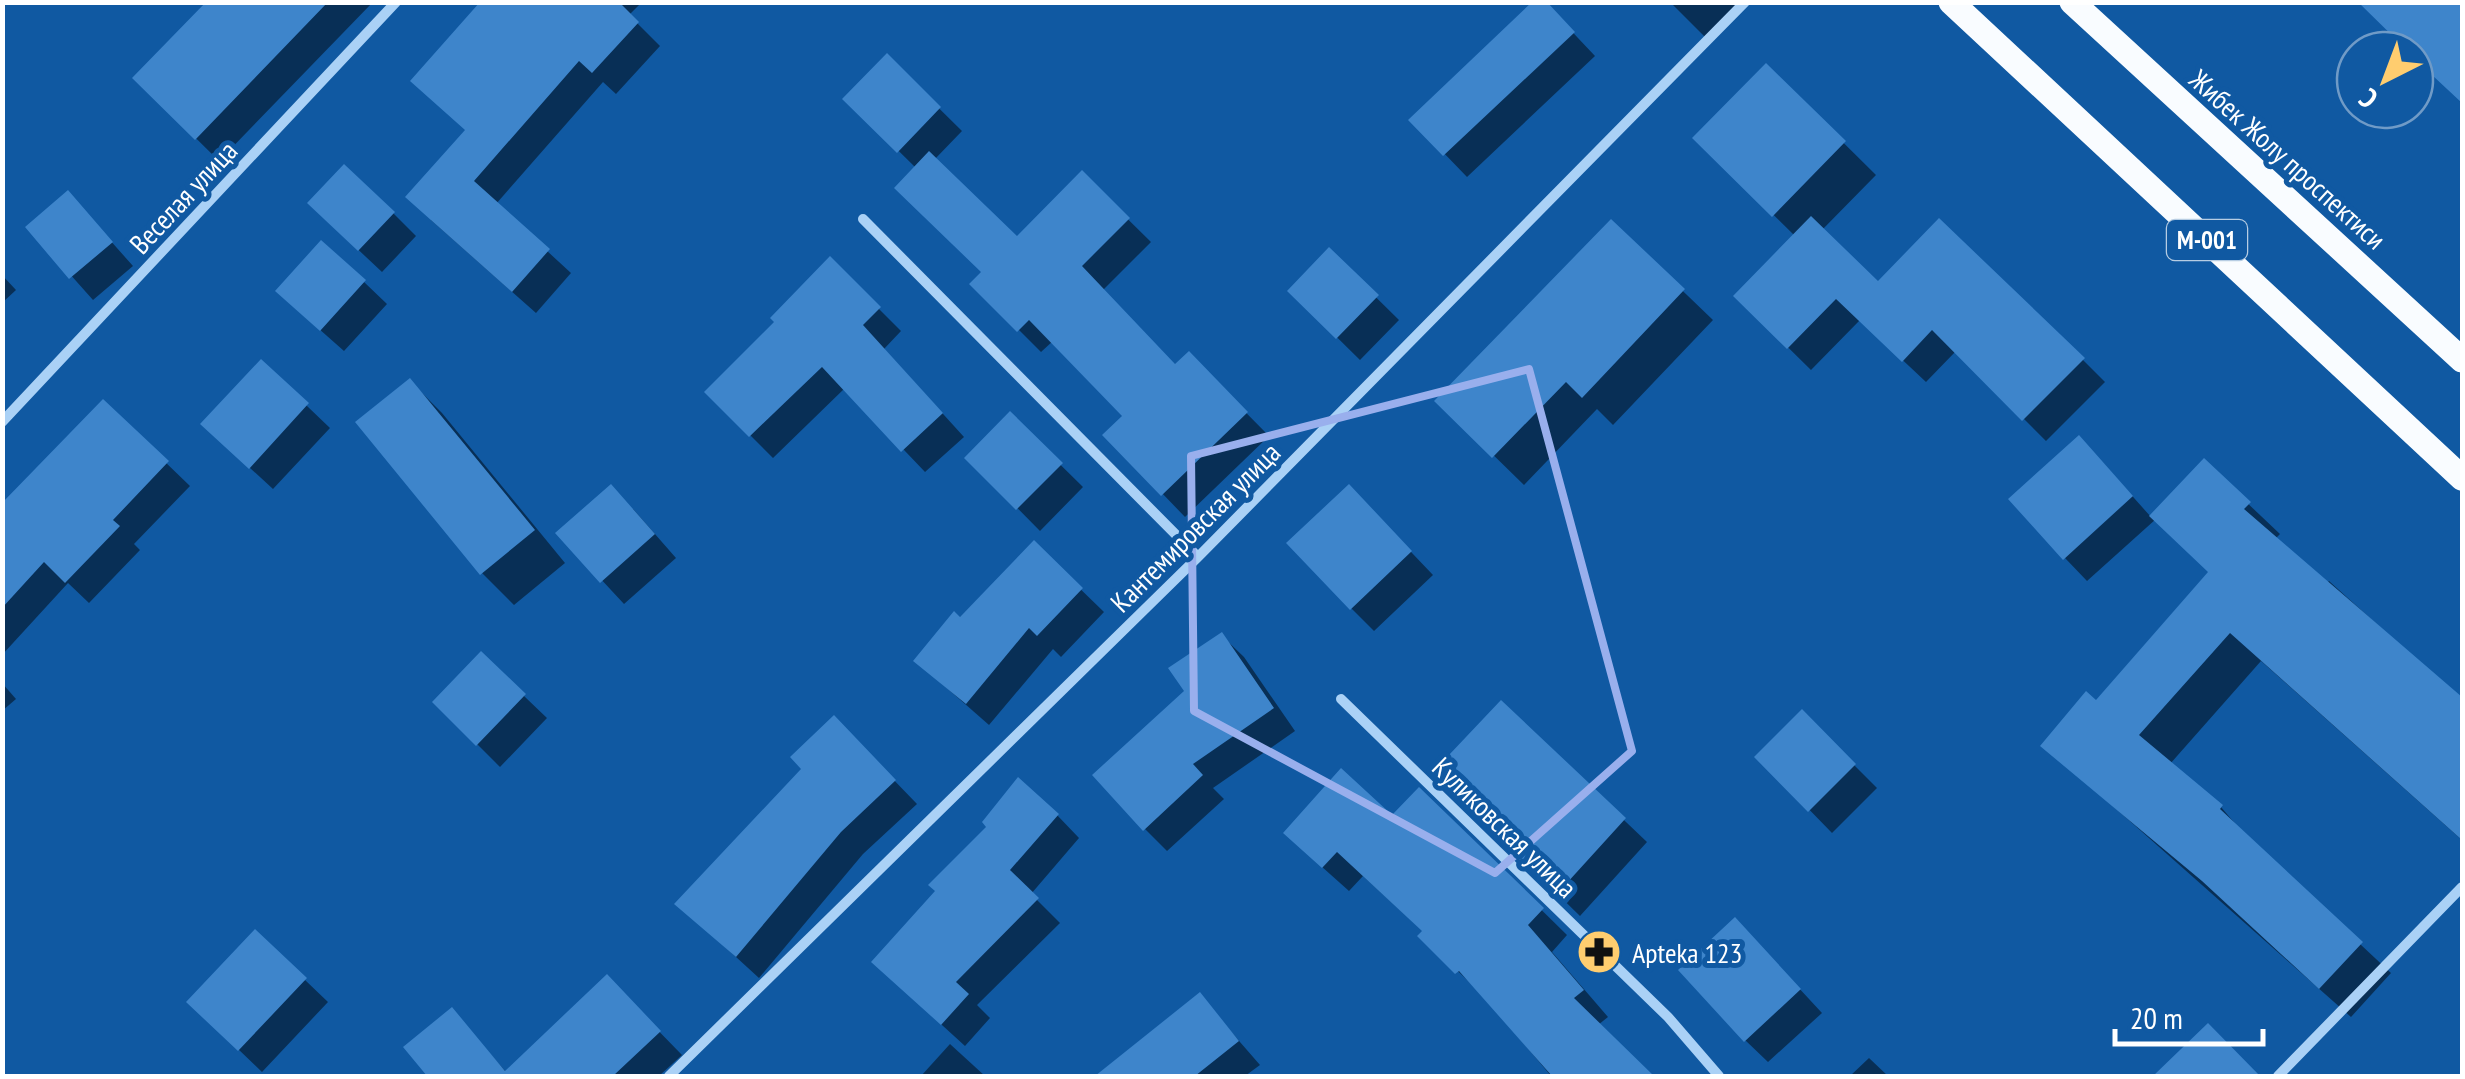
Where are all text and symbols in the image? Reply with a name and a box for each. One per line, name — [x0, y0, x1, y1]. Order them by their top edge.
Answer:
north arrow — [2335, 30, 2435, 130]
street label: Жибек Жолу проспектиси — [2181, 60, 2394, 257]
text: С — [2351, 81, 2385, 117]
street label: Веселая улица — [121, 133, 245, 261]
road number: М-001 — [2167, 220, 2247, 260]
street label: Кантемировская улица — [1102, 434, 1288, 620]
street label: Куликовская улица — [1425, 749, 1585, 905]
pharmacy icon: Apteka 123 — [1576, 929, 1622, 975]
place label: Apteka 123 — [1632, 934, 1742, 971]
scale bar — [2115, 984, 2262, 1046]
text: 20 m — [2130, 998, 2183, 1037]

